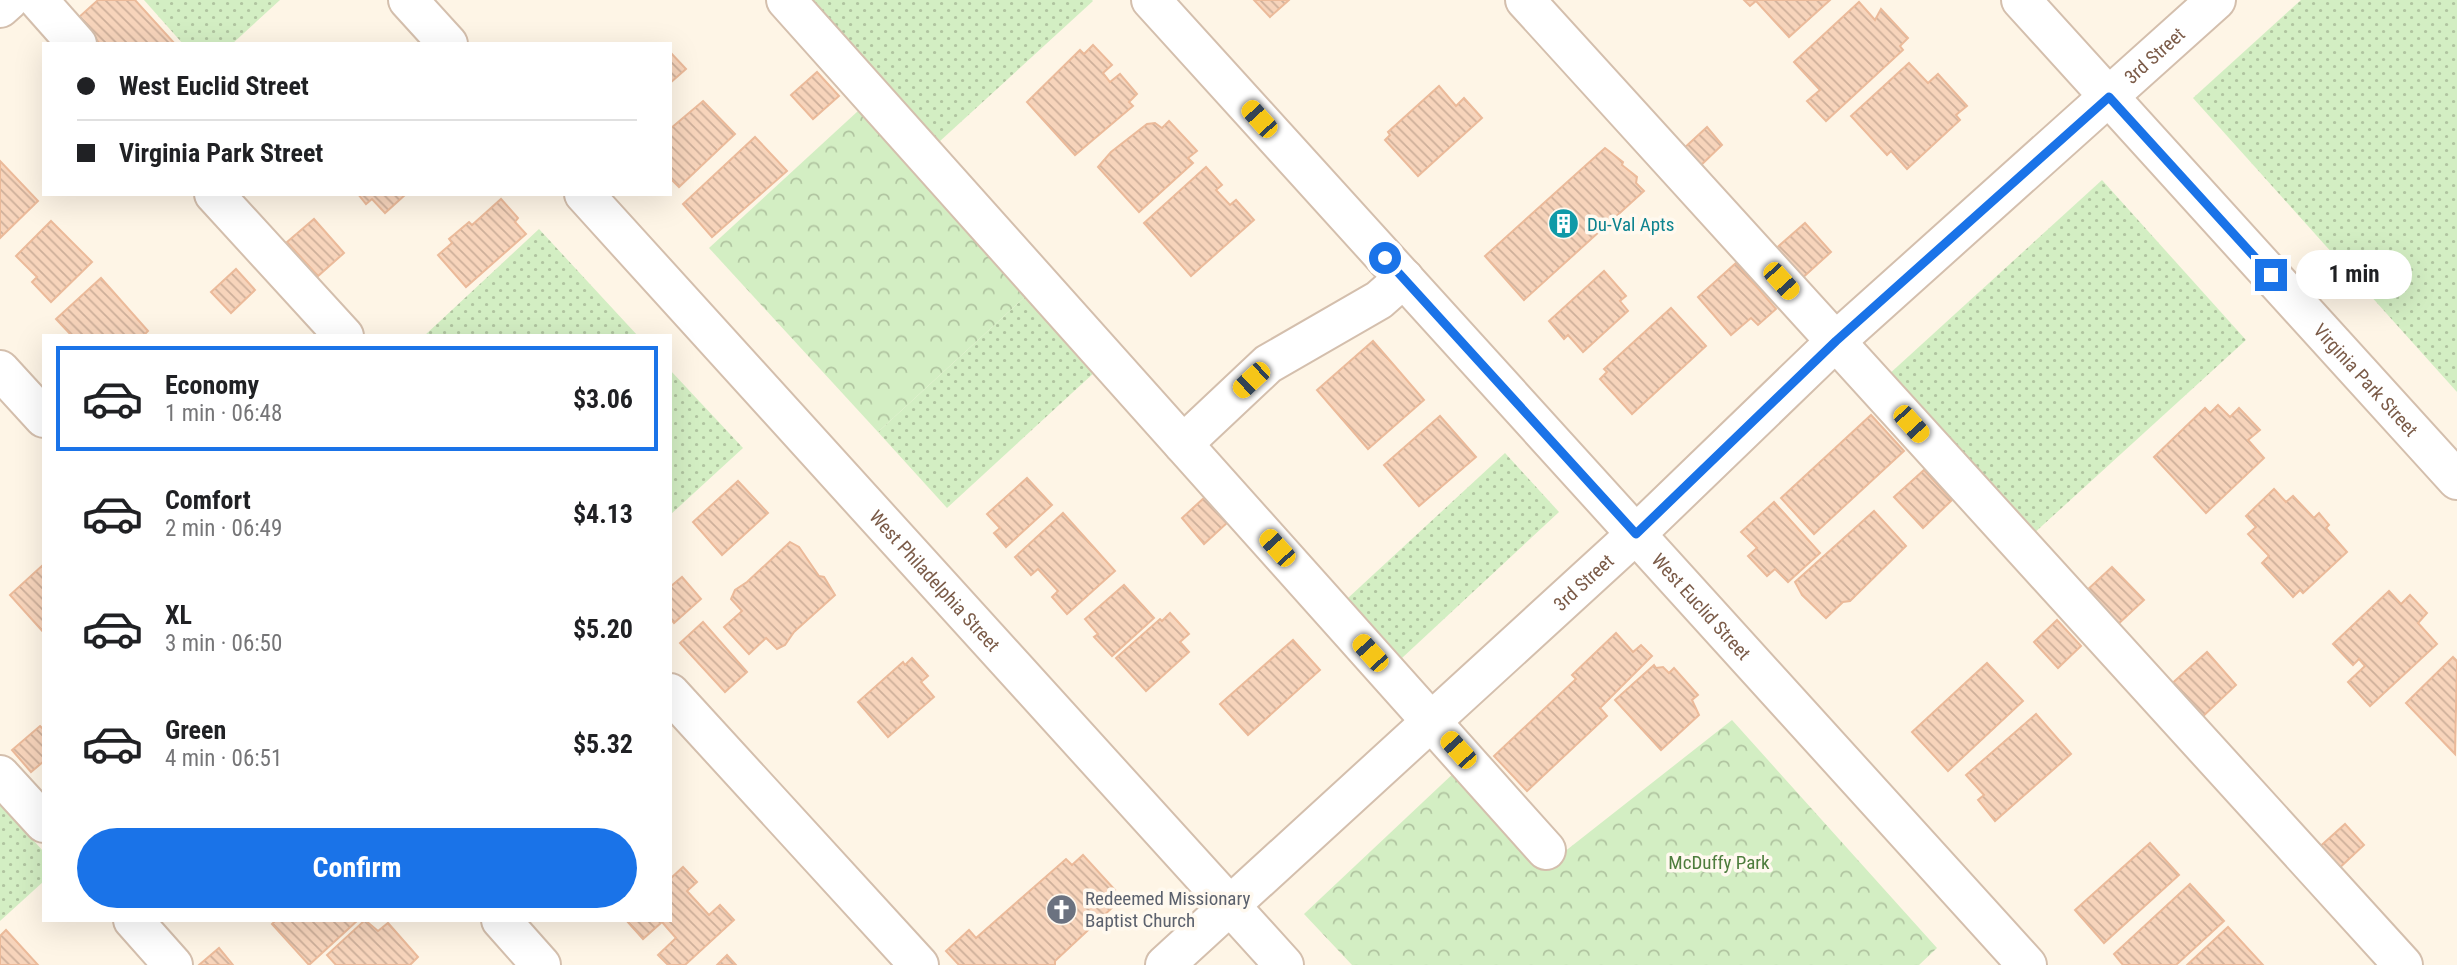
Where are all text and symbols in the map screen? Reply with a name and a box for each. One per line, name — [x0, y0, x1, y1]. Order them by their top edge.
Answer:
street label: 3rd Street — [2120, 23, 2190, 89]
text: West Euclid Street — [119, 71, 309, 101]
car — [1238, 96, 1281, 142]
text: Virginia Park Street — [119, 138, 323, 168]
building icon: Du-Val Apts — [1547, 207, 1581, 241]
place label: Du-Val Apts — [1587, 213, 1674, 236]
route start — [1369, 242, 1401, 274]
callout: 1 min — [2296, 250, 2411, 300]
car — [1760, 258, 1803, 304]
route end — [2255, 259, 2287, 291]
text: 1 min — [2328, 261, 2380, 288]
street label: Virginia Park Street — [2309, 319, 2423, 441]
car — [1229, 358, 1274, 402]
icon: car — [81, 367, 144, 430]
text: Economy — [165, 370, 259, 400]
text: $3.06 — [573, 384, 633, 414]
text: 1 min · 06:48 — [165, 400, 282, 427]
car — [1890, 401, 1933, 447]
icon: car — [81, 482, 144, 545]
text: Comfort — [165, 485, 251, 515]
text: $4.13 — [573, 499, 633, 529]
street label: West Philadelphia Street — [864, 505, 1005, 656]
text: 2 min · 06:49 — [165, 515, 282, 542]
car — [1256, 525, 1299, 571]
street label: 3rd Street — [1549, 549, 1618, 616]
street label: West Euclid Street — [1647, 549, 1755, 665]
icon: car — [81, 597, 144, 660]
text: XL — [165, 600, 192, 630]
text: $5.20 — [573, 614, 633, 644]
text: 3 min · 06:50 — [165, 630, 282, 657]
car — [1349, 630, 1392, 676]
icon: car — [81, 712, 144, 775]
text: Green — [165, 715, 226, 745]
car — [1437, 727, 1480, 773]
text: $5.32 — [573, 729, 633, 759]
text: 4 min · 06:51 — [165, 745, 282, 772]
button: Confirm — [77, 828, 637, 908]
park label: McDuffy Park — [1668, 851, 1770, 874]
place label: Redeemed Missionary Baptist Church — [1085, 887, 1250, 932]
church icon: Redeemed Missionary Baptist Church — [1045, 892, 1079, 926]

